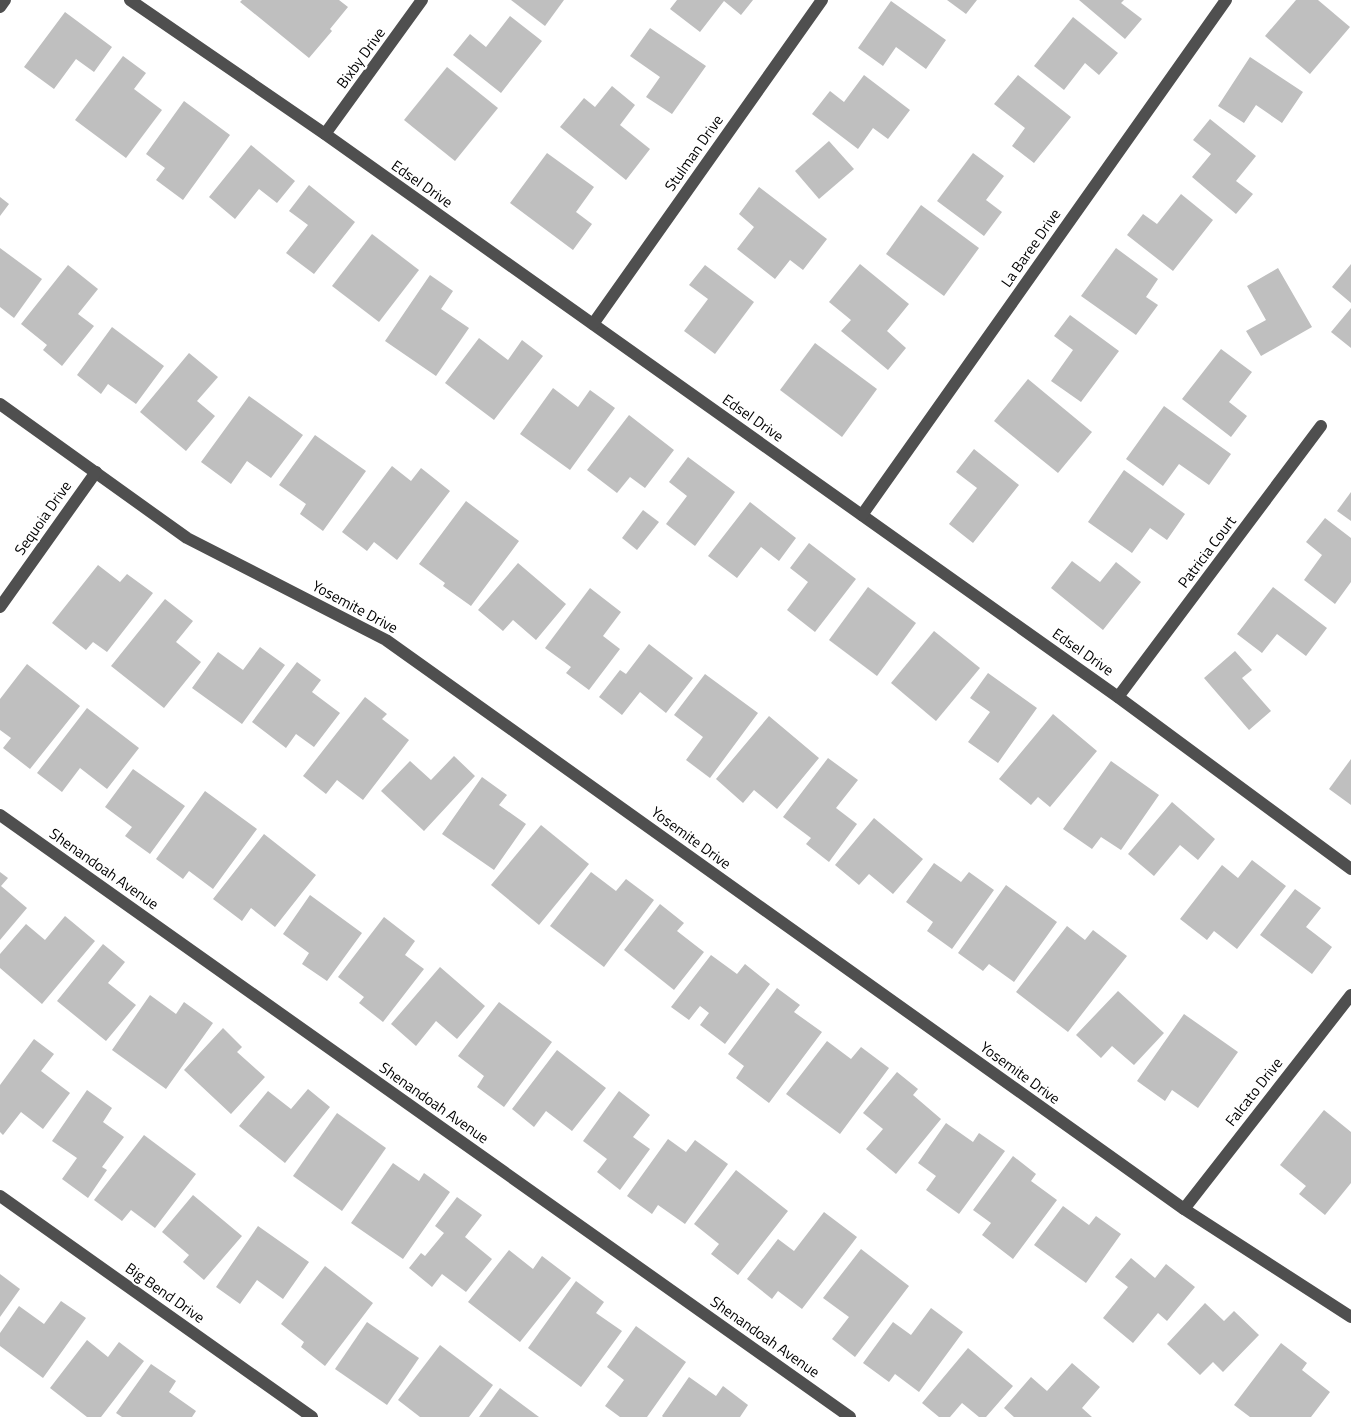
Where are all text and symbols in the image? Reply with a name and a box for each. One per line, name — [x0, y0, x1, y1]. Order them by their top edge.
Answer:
street label: Bixby Drive — [331, 22, 391, 93]
street label: Stulman Drive — [659, 110, 729, 196]
street label: Edsel Drive — [387, 154, 458, 213]
street label: La Baree Drive — [995, 204, 1066, 292]
street label: Edsel Drive — [718, 388, 789, 447]
street label: Sequoia Drive — [8, 476, 77, 560]
street label: Patricia Court — [1172, 510, 1242, 593]
street label: Yosemite Drive — [308, 574, 402, 639]
street label: Edsel Drive — [1048, 622, 1119, 681]
street label: Yosemite Drive — [646, 801, 736, 875]
street label: Shenandoah Avenue — [45, 822, 164, 915]
street label: Yosemite Drive — [975, 1036, 1065, 1110]
street label: Falcato Drive — [1219, 1052, 1288, 1131]
street label: Shenandoah Avenue — [375, 1056, 494, 1149]
street label: Big Bend Drive — [121, 1257, 210, 1329]
street label: Shenandoah Avenue — [706, 1290, 825, 1383]

